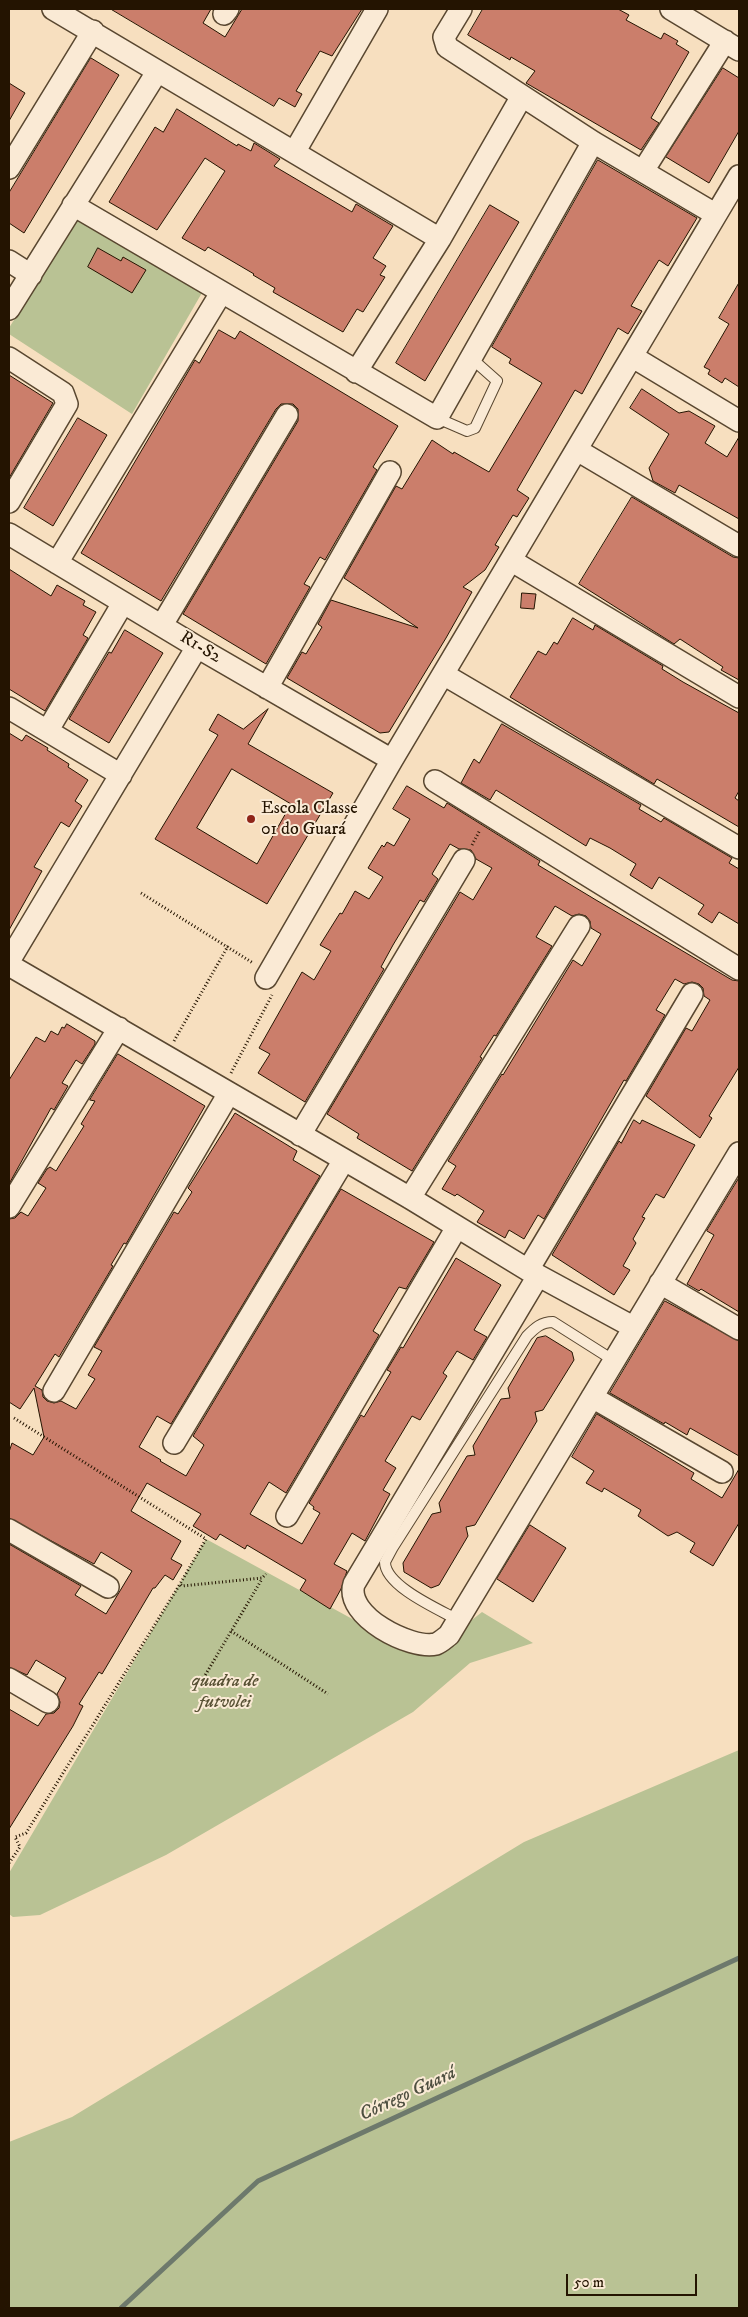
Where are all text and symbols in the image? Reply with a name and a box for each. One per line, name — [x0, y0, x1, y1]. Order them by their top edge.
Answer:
street label: R1-S2 — [176, 627, 224, 669]
place label: Escola Classe 01 do Guará — [261, 798, 358, 841]
marker: Escola Classe 01 do Guará — [245, 813, 257, 825]
park label: quadra de futvolei — [192, 1671, 258, 1714]
water label: Córrego Guará — [356, 2063, 460, 2127]
scale bar — [568, 2264, 699, 2296]
text: 50 m — [574, 2273, 604, 2292]

